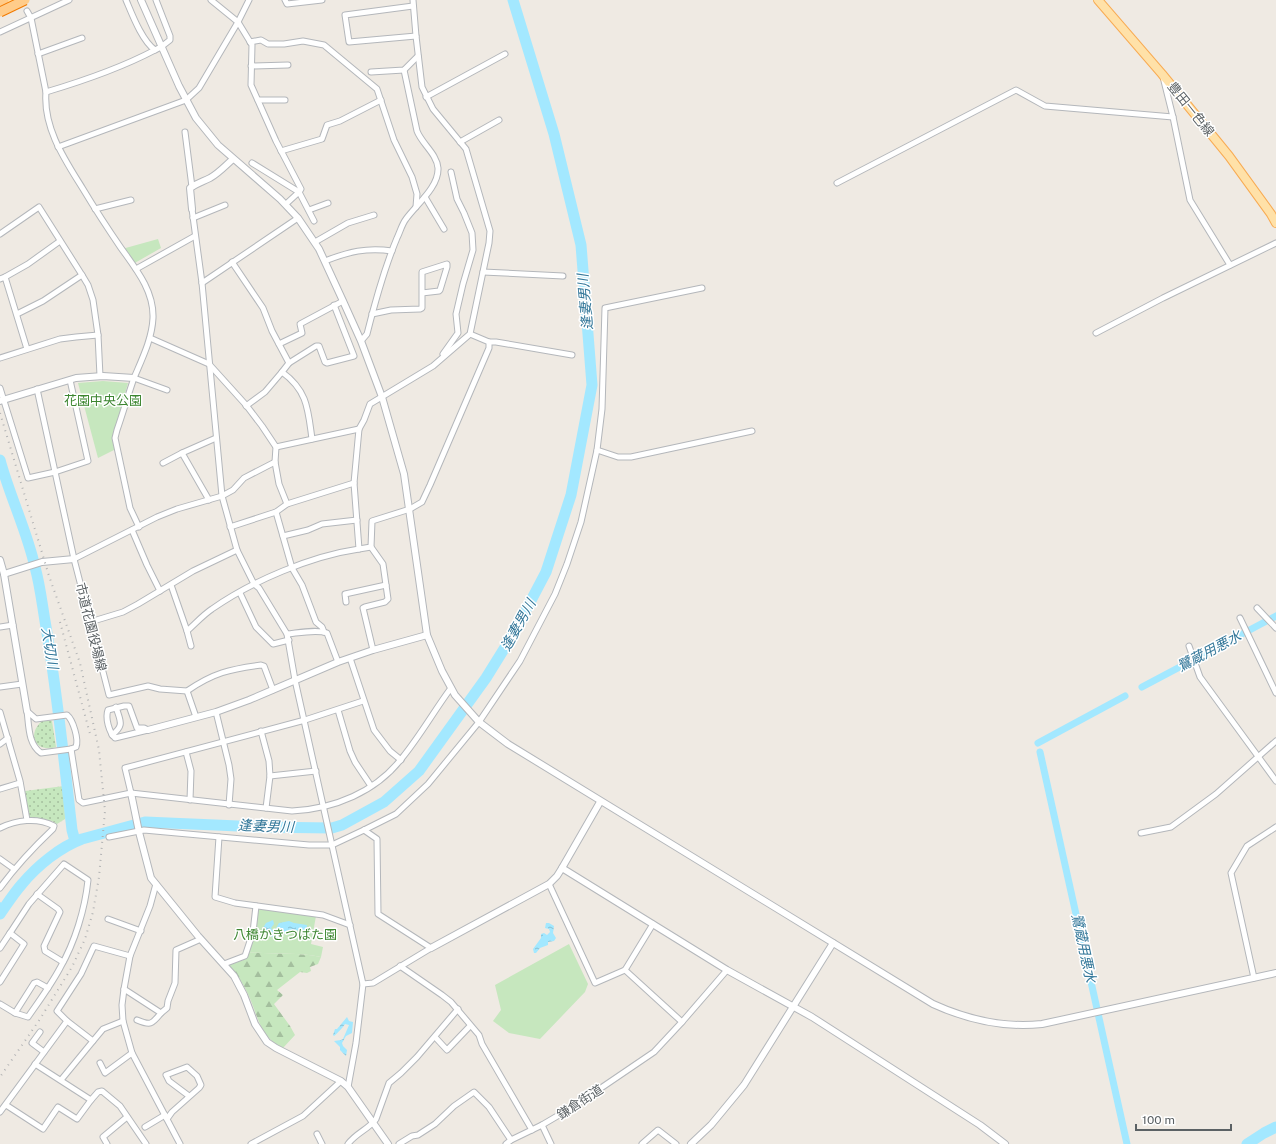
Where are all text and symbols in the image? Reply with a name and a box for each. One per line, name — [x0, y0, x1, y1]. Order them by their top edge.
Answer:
street label: 豊田一色線 — [1165, 79, 1217, 139]
water label: 逢妻男川 — [574, 271, 595, 331]
park label: 花園中央公園 — [64, 393, 142, 408]
street label: 市道花園役場線 — [73, 581, 109, 673]
water label: 逢妻男川 — [497, 595, 540, 653]
water label: 大切川 — [39, 626, 61, 672]
water label: 鷺蔵用悪水 — [1174, 627, 1245, 674]
water label: 逢妻男川 — [238, 817, 296, 835]
water label: 鷺蔵用悪水 — [1069, 912, 1100, 986]
park label: 八橋かきつばた園 — [233, 927, 337, 942]
street label: 鎌倉街道 — [554, 1082, 606, 1122]
scale bar — [1136, 1106, 1231, 1132]
text: 100 m — [1142, 1113, 1175, 1127]

